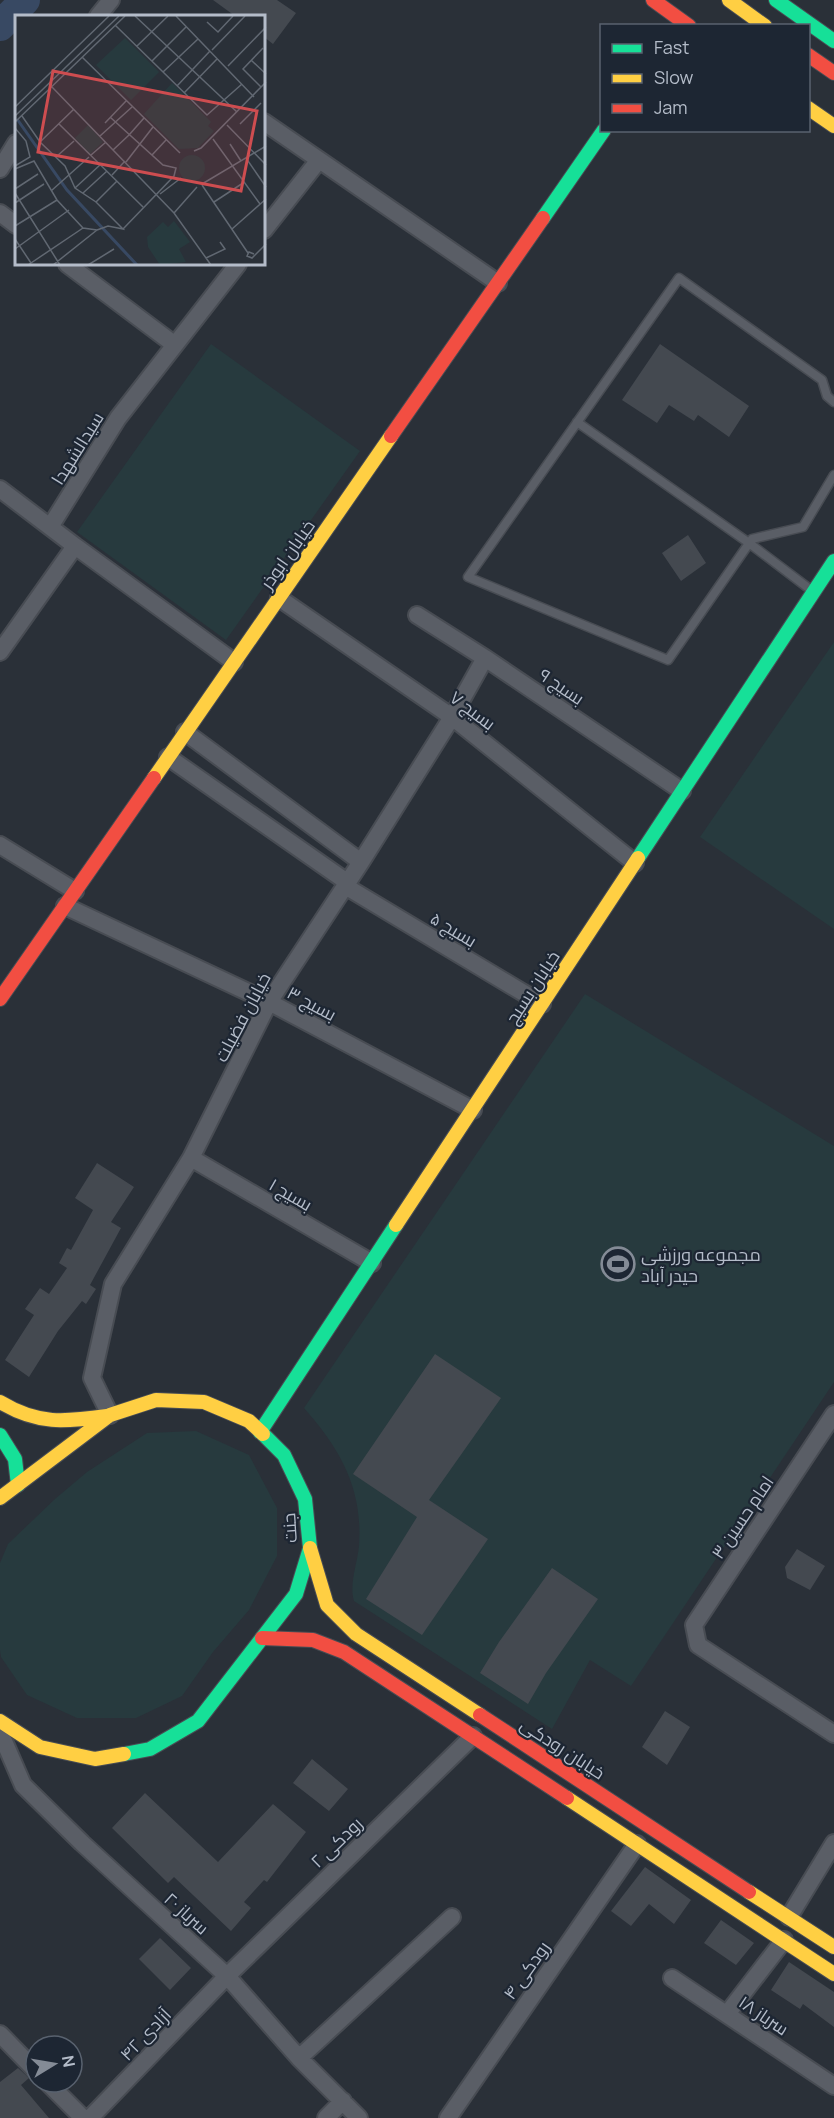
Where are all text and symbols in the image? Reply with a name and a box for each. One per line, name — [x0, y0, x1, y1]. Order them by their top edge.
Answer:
inset map — [15, 15, 266, 266]
legend — [600, 24, 810, 132]
text: Fast — [654, 35, 689, 59]
text: Slow — [654, 65, 694, 89]
text: Jam — [654, 95, 688, 119]
street label: سیدالشهدا — [45, 407, 109, 489]
street label: خیابان ابوذر — [254, 514, 320, 594]
street label: بسیج ۹ — [534, 662, 589, 711]
street label: بسیج ۷ — [445, 685, 501, 736]
street label: بسیج ۵ — [426, 906, 482, 953]
street label: خیابان بسیج — [499, 946, 566, 1029]
street label: خیابان فضیلت — [208, 968, 276, 1066]
street label: بسیج ۳ — [283, 980, 341, 1027]
street label: بسیج ۱ — [265, 1172, 317, 1217]
place label: مجموعه ورزشی حیدر آباد — [641, 1242, 761, 1287]
sports icon: مجموعه ورزشی حیدر آباد — [600, 1246, 636, 1282]
street label: امام حسین ۳ — [705, 1471, 780, 1564]
street label: جنت — [276, 1512, 302, 1544]
street label: خیابان رودکی — [516, 1712, 610, 1784]
street label: رودکی ۲ — [305, 1811, 367, 1873]
street label: سرباز ۲۰ — [159, 1887, 215, 1939]
street label: رودکی ۴ — [497, 1936, 555, 2004]
street label: سرباز ۱۸ — [734, 1990, 794, 2040]
street label: آزادی ۴۲ — [114, 2002, 176, 2065]
north arrow — [24, 2034, 84, 2094]
text: N — [57, 2053, 81, 2069]

